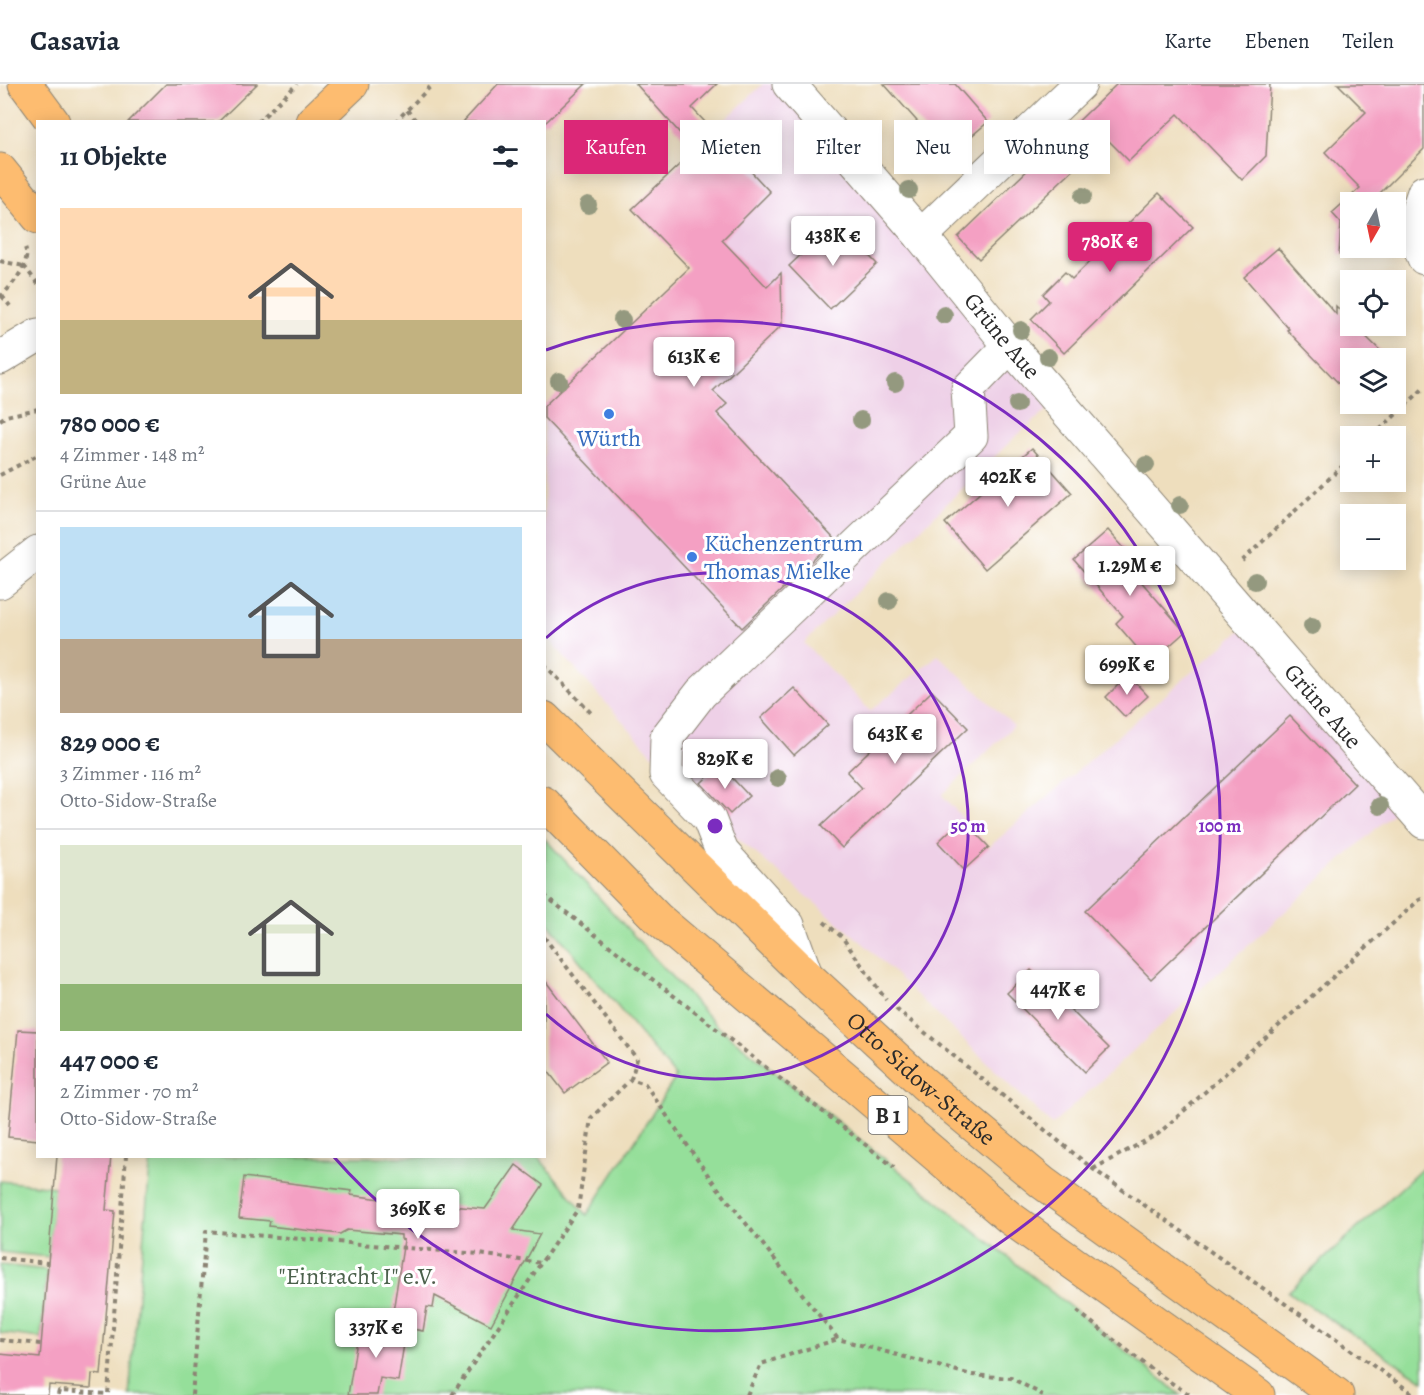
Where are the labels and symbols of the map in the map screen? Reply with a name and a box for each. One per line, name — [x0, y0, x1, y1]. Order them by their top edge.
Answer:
north arrow — [1340, 192, 1406, 258]
pin: 438K € — [784, 216, 882, 267]
pin: 780K € — [1061, 222, 1159, 273]
street label: Grüne Aue — [957, 286, 1048, 386]
pin: 613K € — [645, 337, 743, 388]
marker: Würth — [602, 407, 616, 421]
place label: Würth — [576, 422, 641, 454]
pin: 402K € — [959, 457, 1057, 508]
place label: Küchenzentrum Thomas Mielke — [704, 527, 864, 587]
pin: 1.29M € — [1075, 546, 1185, 597]
marker: Küchenzentrum Thomas Mielke — [685, 550, 699, 564]
pin: 699K € — [1078, 645, 1176, 696]
street label: Grüne Aue — [1277, 656, 1369, 756]
pin: 643K € — [846, 714, 944, 765]
pin: 829K € — [676, 739, 774, 790]
text: 50 m — [951, 814, 985, 838]
text: 100 m — [1199, 814, 1241, 838]
centre of rings — [705, 816, 725, 836]
pin: 447K € — [1009, 970, 1107, 1021]
street label: Otto-Sidow-Straße — [840, 1004, 1002, 1153]
road number: B 1 — [868, 1096, 908, 1134]
pin: 369K € — [369, 1189, 467, 1240]
park label: "Eintracht I" e.V. — [279, 1260, 437, 1292]
pin: 337K € — [327, 1308, 425, 1359]

